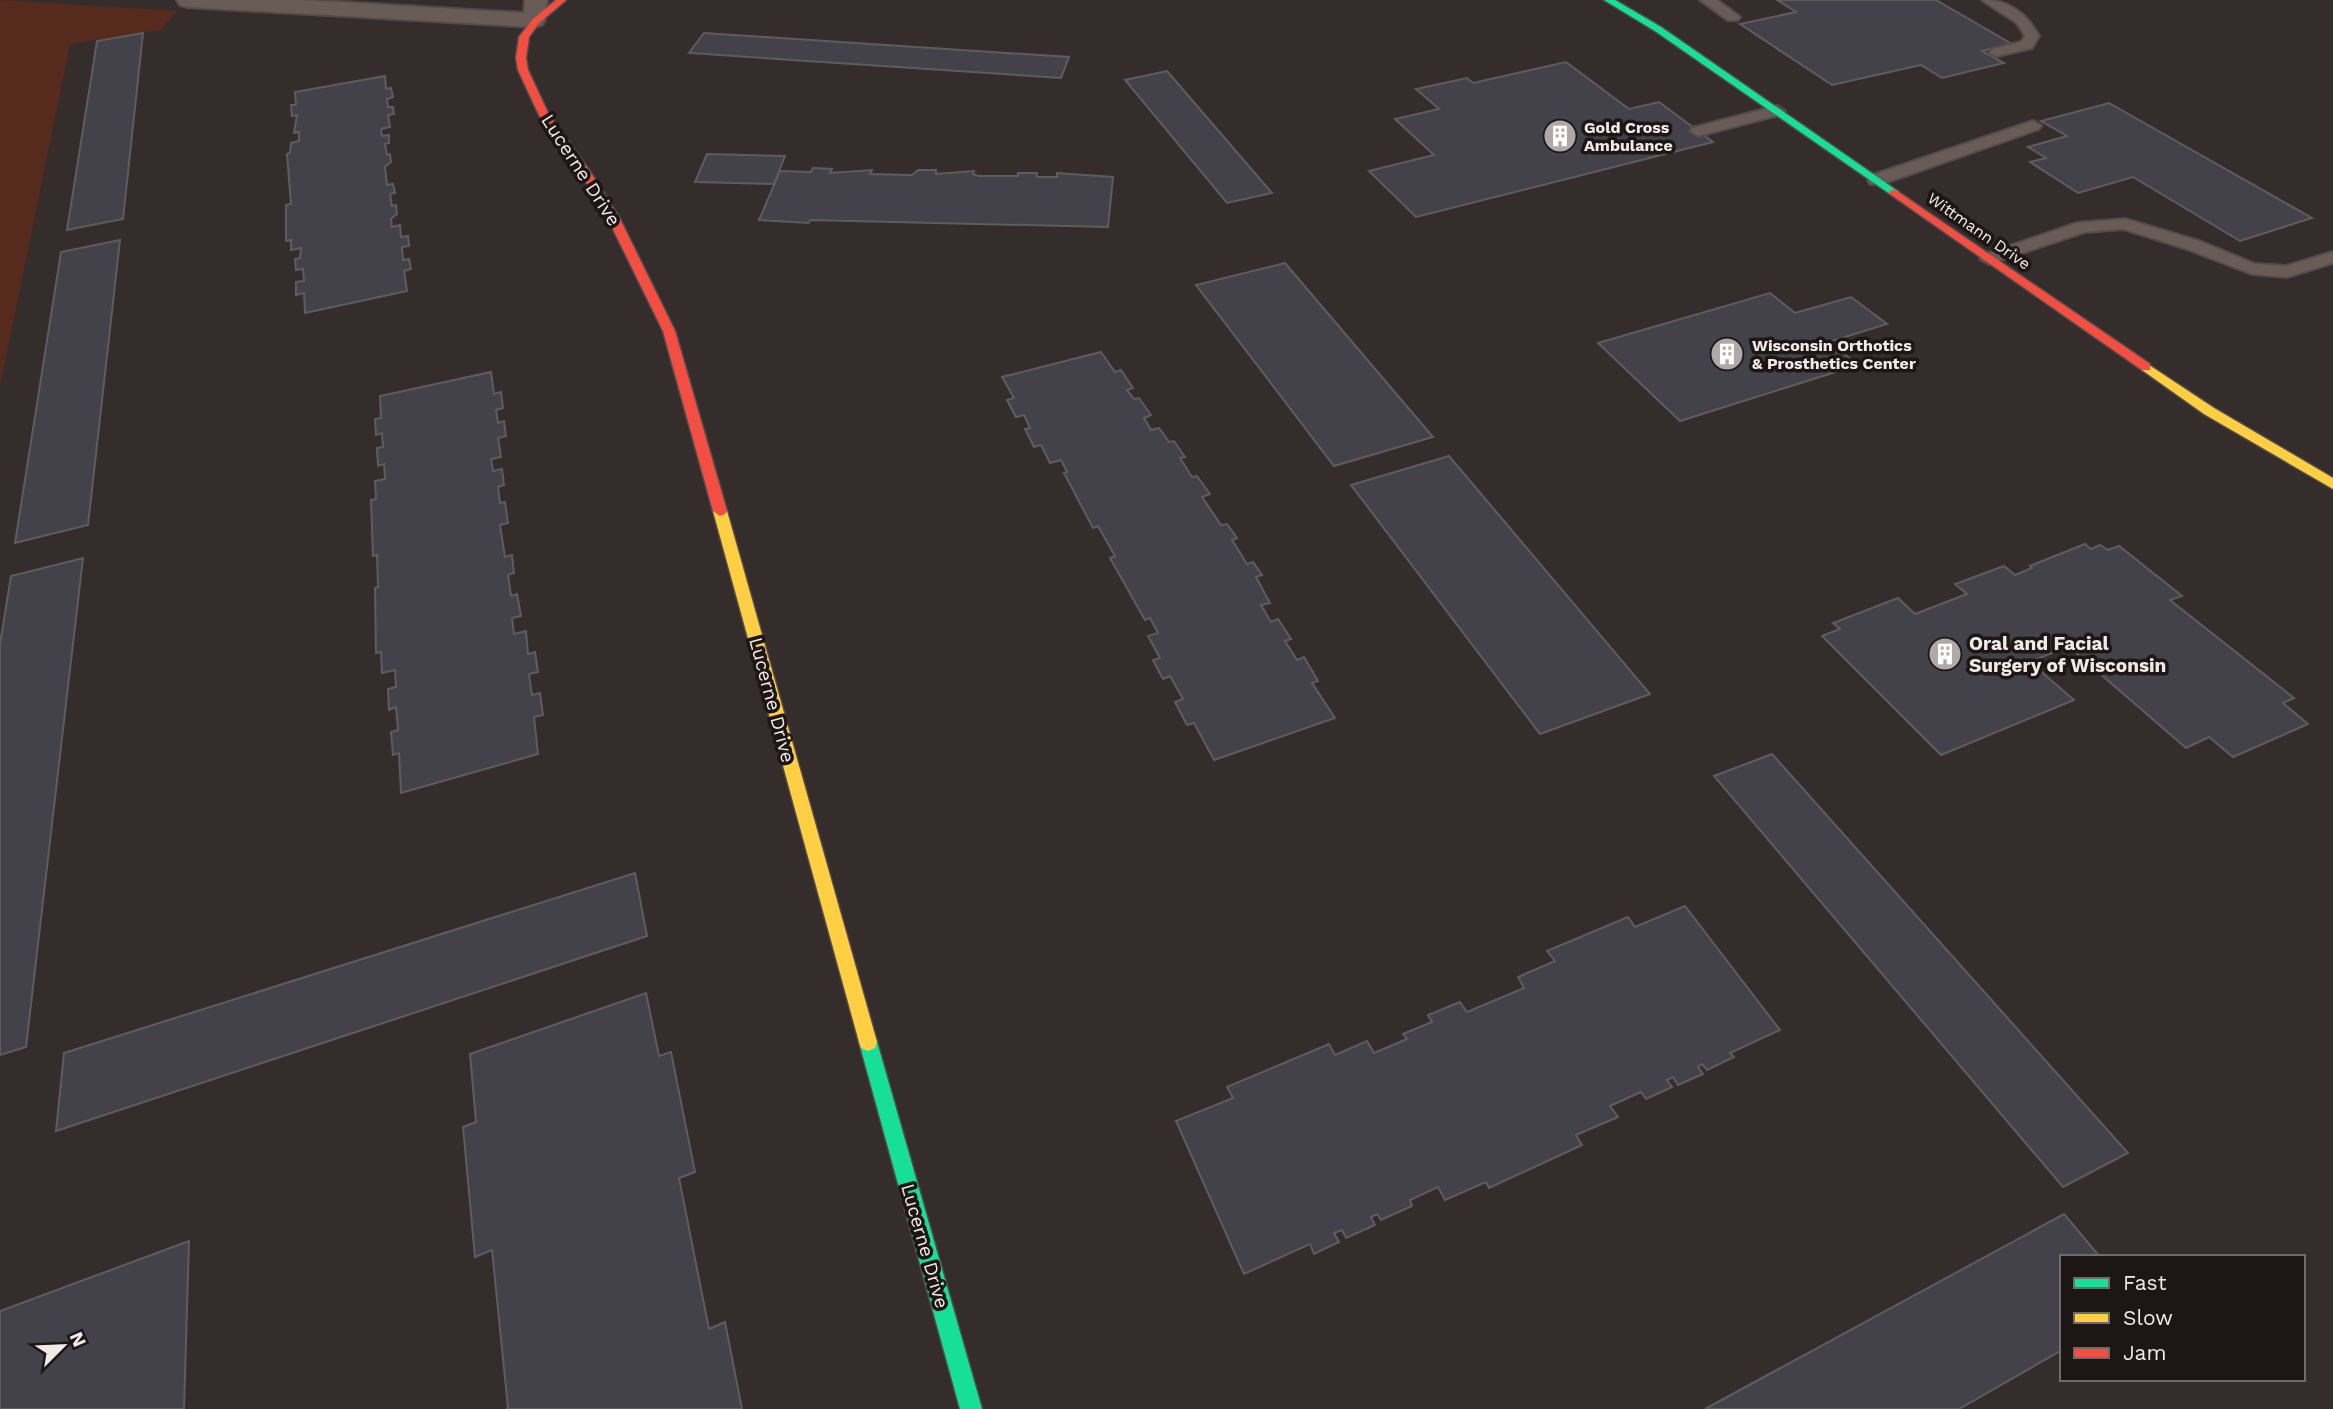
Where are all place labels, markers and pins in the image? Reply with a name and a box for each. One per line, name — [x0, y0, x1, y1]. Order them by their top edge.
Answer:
building icon: Gold Cross Ambulance — [1541, 117, 1579, 155]
place label: Gold Cross Ambulance — [1584, 118, 1673, 155]
building icon: Wisconsin Orthotics & Prosthetics Center — [1708, 335, 1746, 373]
place label: Wisconsin Orthotics & Prosthetics Center — [1752, 336, 1916, 373]
place label: Oral and Facial Surgery of Wisconsin — [1969, 632, 2166, 677]
building icon: Oral and Facial Surgery of Wisconsin — [1926, 635, 1964, 673]

